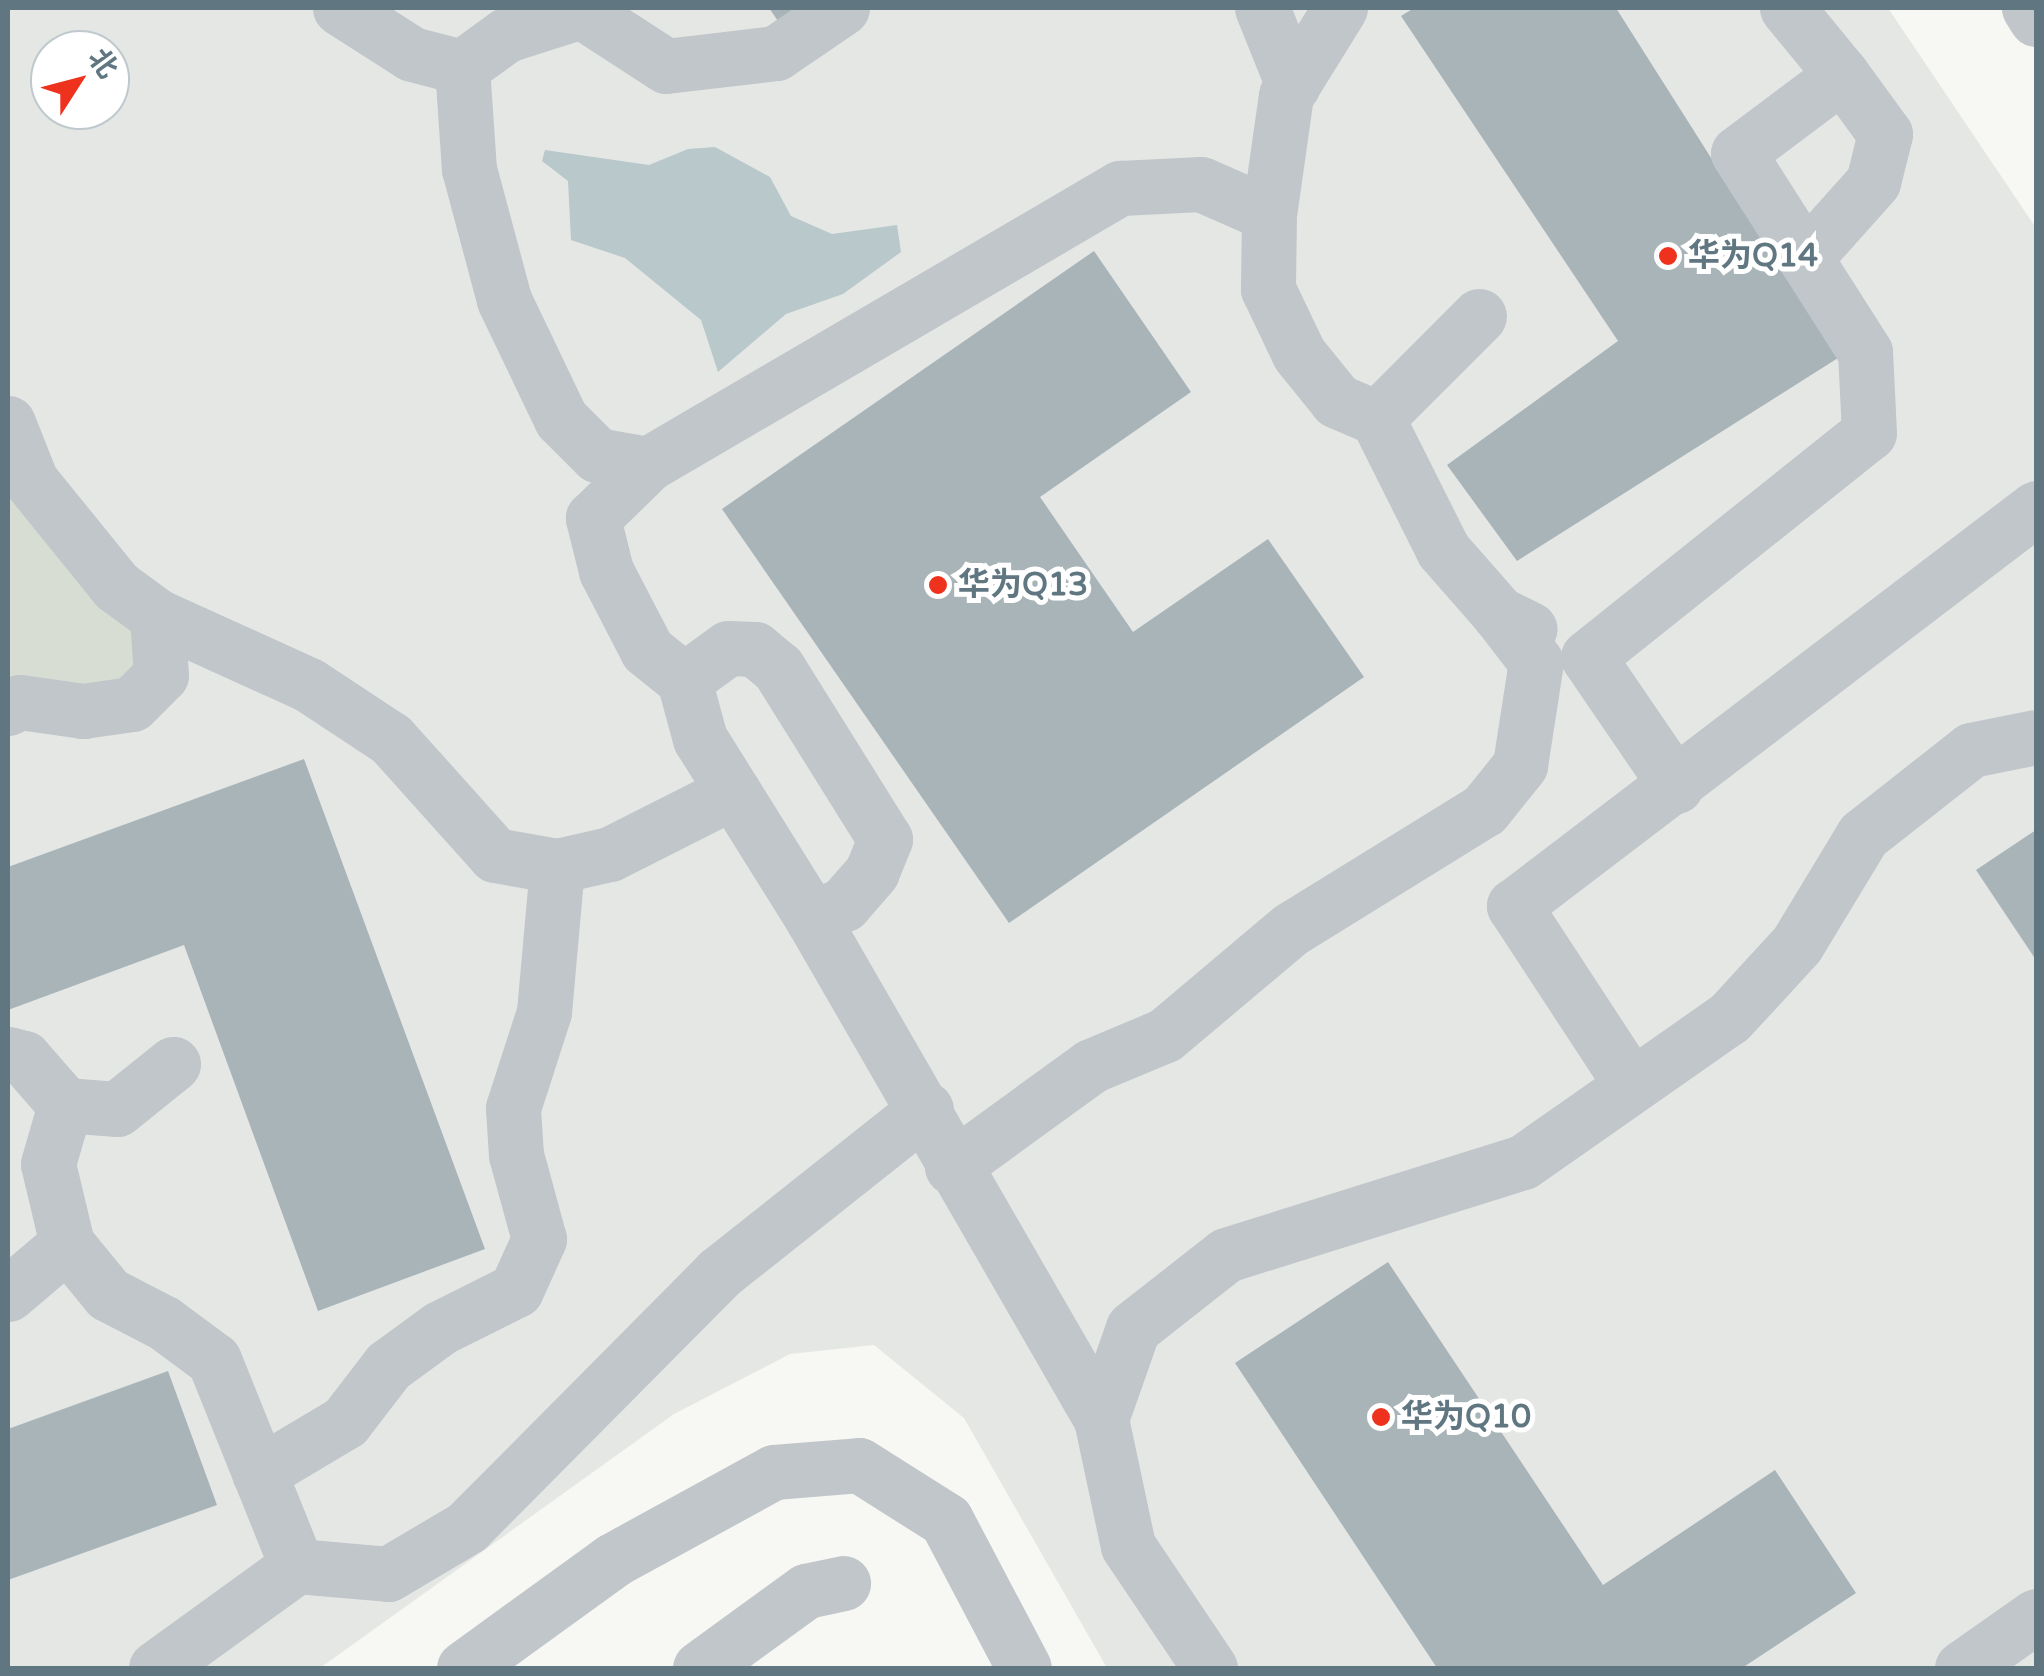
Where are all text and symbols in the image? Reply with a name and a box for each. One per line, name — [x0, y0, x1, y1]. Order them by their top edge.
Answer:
north arrow — [30, 30, 130, 130]
text: 北 — [81, 42, 125, 85]
place label: 华为Q14 — [1688, 237, 1818, 275]
marker: 华为Q14 — [1657, 245, 1679, 267]
place label: 华为Q13 — [958, 566, 1088, 604]
marker: 华为Q13 — [927, 574, 949, 596]
place label: 华为Q10 — [1401, 1398, 1531, 1436]
marker: 华为Q10 — [1370, 1406, 1392, 1428]

